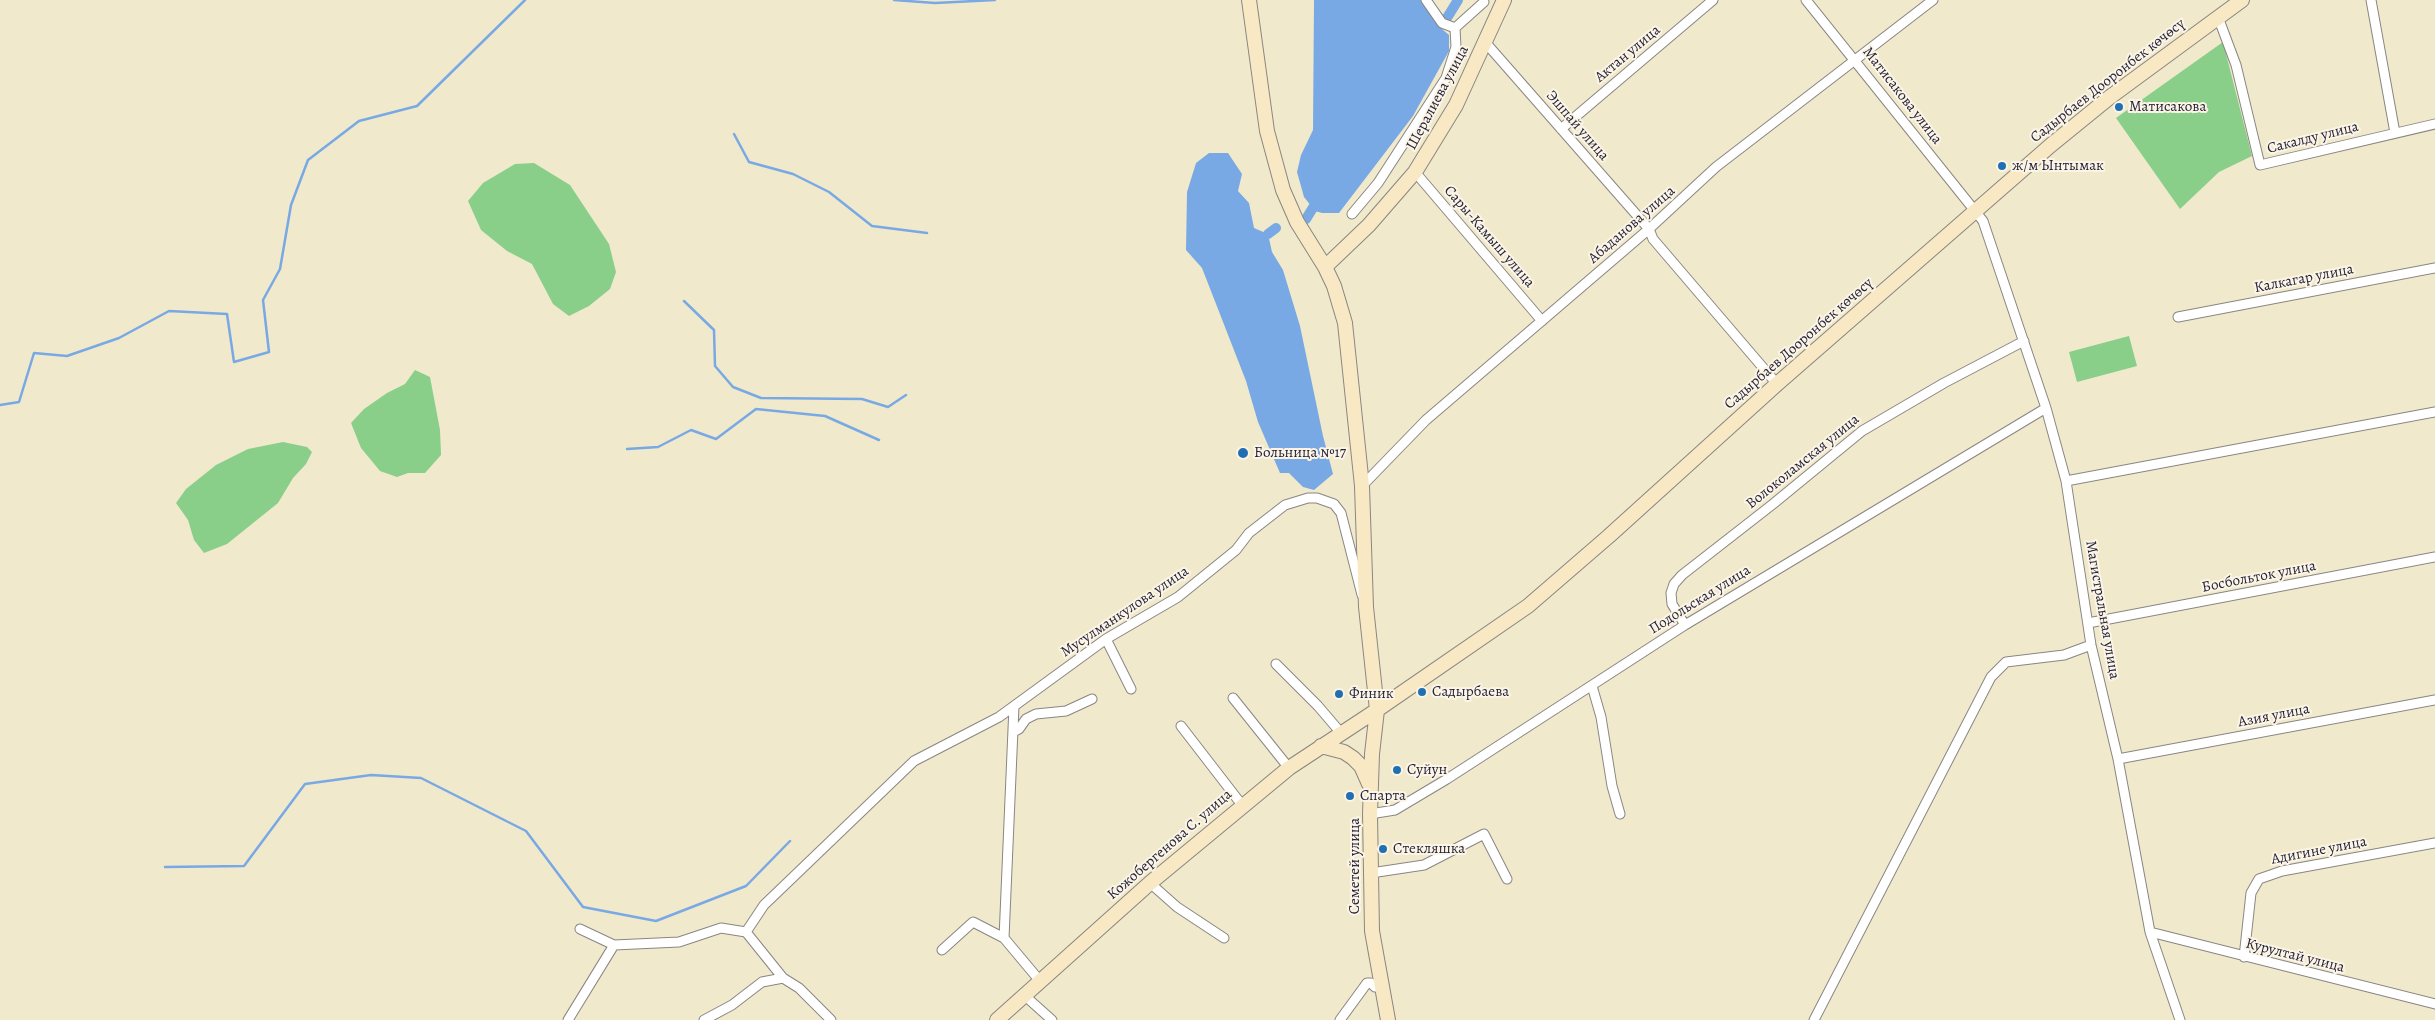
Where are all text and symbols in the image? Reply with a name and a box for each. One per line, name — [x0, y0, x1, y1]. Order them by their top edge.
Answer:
street label: Садырбаев Дооронбек көчөсү — [2027, 15, 2189, 147]
street label: Актан улица — [1592, 21, 1664, 87]
street label: Шералиева улица — [1403, 43, 1473, 153]
street label: Матисакова улица — [1858, 44, 1946, 148]
street label: Эшпай улица — [1542, 87, 1612, 165]
place label: Матисакова — [2129, 98, 2206, 116]
marker: Матисакова — [2113, 101, 2125, 113]
street label: Сакалду улица — [2265, 118, 2361, 158]
place label: ж/м Ынтымак — [2012, 157, 2104, 175]
marker: ж/м Ынтымак — [1996, 160, 2008, 172]
street label: Сары-Камыш улица — [1440, 182, 1538, 292]
street label: Абаданова улица — [1585, 182, 1679, 268]
street label: Калкагар улица — [2253, 261, 2355, 297]
street label: Садырбаев Дооронбек көчөсү — [1721, 275, 1877, 413]
street label: Волоколамская улица — [1743, 411, 1863, 513]
place label: Больница №17 — [1254, 444, 1346, 462]
marker: Больница №17 — [1236, 446, 1250, 460]
street label: Магистральная улица — [2081, 539, 2123, 681]
street label: Босбольток улица — [2200, 557, 2318, 597]
street label: Подольская улица — [1646, 562, 1754, 638]
street label: Мусулманкулова улица — [1058, 563, 1192, 661]
place label: Садырбаева — [1432, 683, 1509, 701]
place label: Финик — [1349, 685, 1394, 703]
marker: Садырбаева — [1416, 686, 1428, 698]
marker: Финик — [1333, 688, 1345, 700]
street label: Азия улица — [2237, 700, 2311, 732]
place label: Суйун — [1407, 761, 1447, 779]
marker: Суйун — [1391, 764, 1403, 776]
street label: Кожобергенова С. улица — [1104, 786, 1236, 904]
place label: Спарта — [1360, 787, 1406, 805]
marker: Спарта — [1344, 790, 1356, 802]
street label: Семетей улица — [1346, 818, 1364, 914]
street label: Адигине улица — [2270, 833, 2368, 869]
place label: Стекляшка — [1393, 840, 1465, 858]
marker: Стекляшка — [1377, 843, 1389, 855]
street label: Курултай улица — [2244, 935, 2346, 977]

